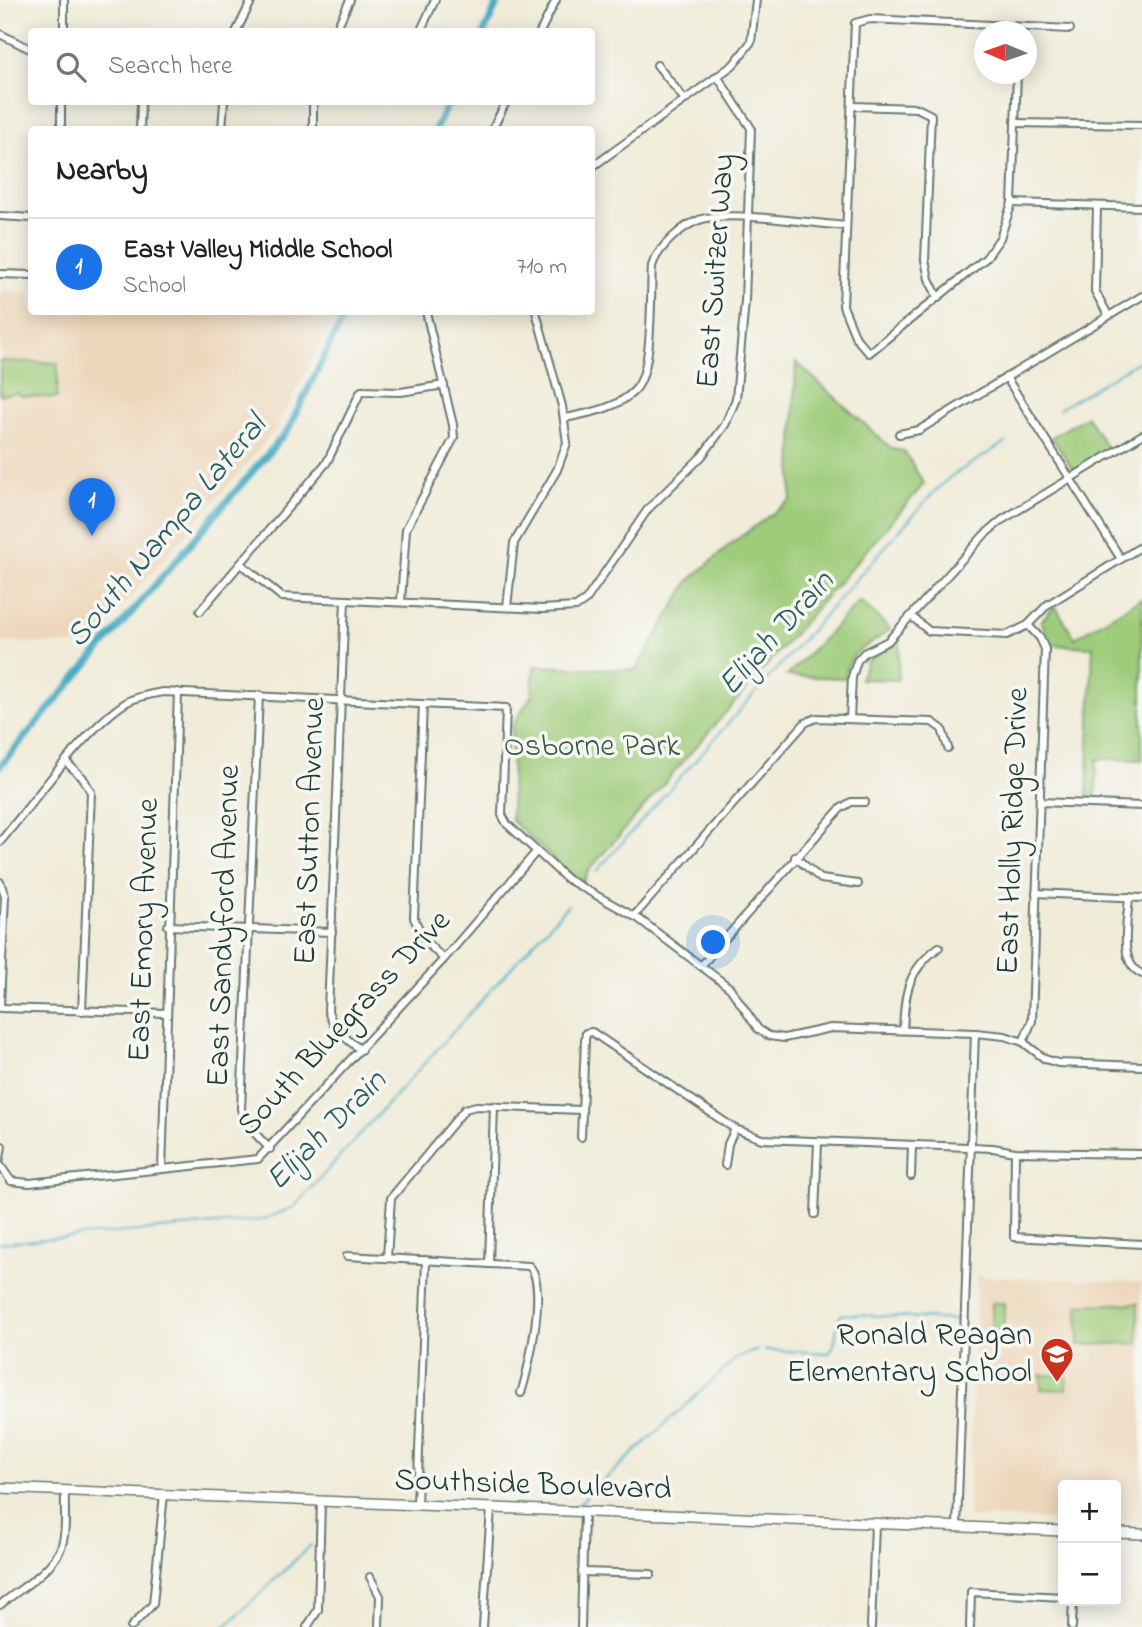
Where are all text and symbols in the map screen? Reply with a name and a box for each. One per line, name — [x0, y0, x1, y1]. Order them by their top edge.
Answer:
north arrow — [974, 21, 1037, 84]
search box — [28, 28, 595, 105]
icon: search — [52, 48, 90, 86]
text: Search here — [108, 48, 233, 86]
text: Nearby — [56, 150, 148, 194]
street label: East Switzer Way — [685, 152, 749, 390]
text: East Valley Middle School — [123, 232, 392, 270]
text: 1 — [75, 251, 83, 284]
text: 710 m — [517, 251, 567, 284]
text: School — [123, 270, 186, 303]
water label: South Nampa Lateral — [55, 402, 281, 659]
pin: 1 — [69, 478, 115, 536]
water label: Elijah Drain — [708, 559, 848, 707]
street label: East Holly Ridge Drive — [985, 686, 1043, 975]
street label: East Sutton Avenue — [283, 696, 339, 966]
park label: Osborne Park — [504, 724, 681, 771]
street label: East Sandyford Avenue — [196, 763, 254, 1088]
street label: East Emory Avenue — [117, 797, 173, 1063]
street label: South Bluegrass Drive — [227, 899, 464, 1148]
your location — [696, 925, 730, 959]
water label: Elijah Drain — [255, 1058, 400, 1203]
place label: Ronald Reagan Elementary School — [787, 1313, 1032, 1397]
school or university icon: Ronald Reagan Elementary School — [1038, 1335, 1076, 1384]
street label: Southside Boulevard — [394, 1458, 672, 1514]
map controls — [1058, 1480, 1121, 1606]
button: + — [1058, 1480, 1121, 1543]
button: − — [1058, 1543, 1121, 1606]

